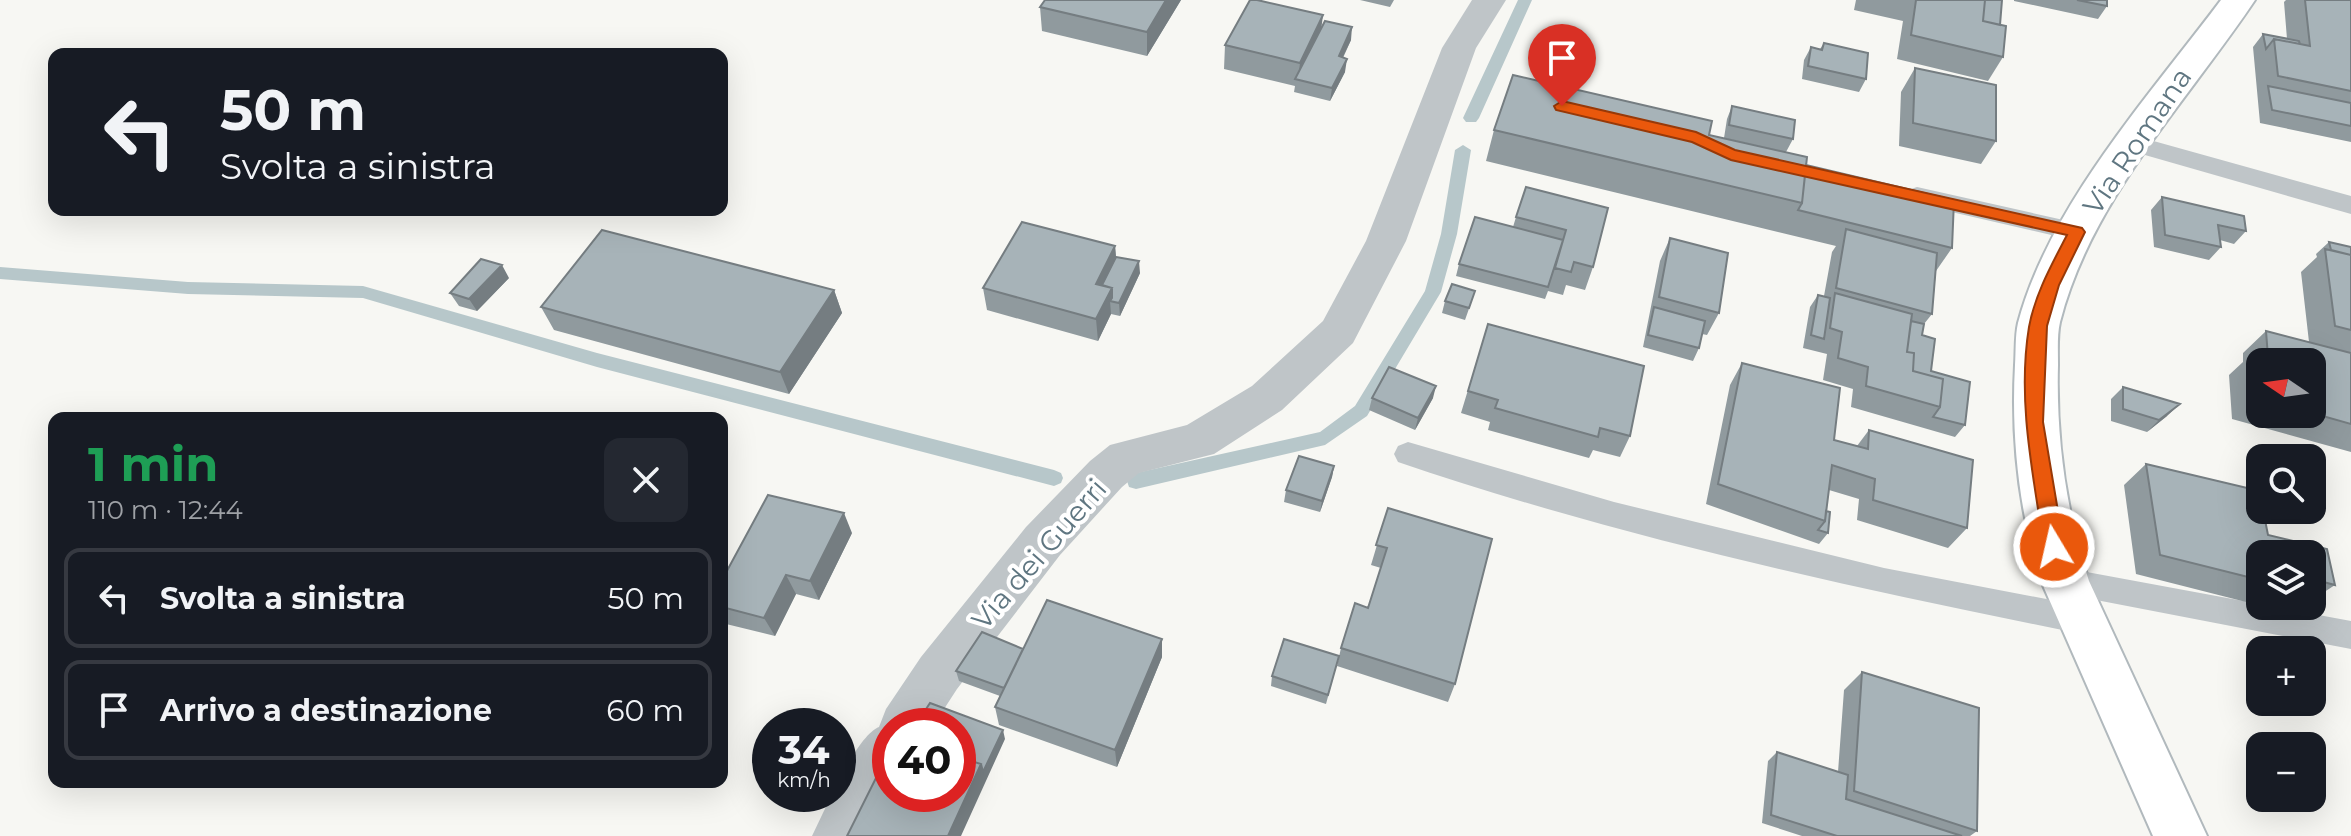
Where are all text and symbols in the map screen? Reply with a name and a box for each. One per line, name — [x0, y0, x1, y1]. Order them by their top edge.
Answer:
pin — [1528, 24, 1596, 106]
icon: arrive — [1540, 36, 1584, 80]
street label: Via Romana — [2075, 61, 2199, 221]
text: 50 m — [220, 76, 366, 144]
icon: left — [88, 80, 192, 184]
text: Svolta a sinistra — [220, 144, 496, 188]
north arrow — [2246, 348, 2326, 428]
map controls — [2246, 348, 2326, 812]
text: 1 min — [88, 435, 218, 493]
button: close — [604, 438, 688, 522]
button: search — [2246, 444, 2326, 524]
street label: Via dei Guerri — [964, 472, 1114, 636]
text: 110 m · 12:44 — [88, 494, 243, 526]
position arrow — [2012, 505, 2096, 589]
button: layers — [2246, 540, 2326, 620]
icon: left — [92, 576, 136, 620]
text: Svolta a sinistra — [160, 580, 406, 617]
text: 50 m — [607, 580, 684, 617]
button: + — [2246, 636, 2326, 716]
icon: arrive — [92, 688, 136, 732]
text: Arrivo a destinazione — [160, 692, 492, 729]
text: 60 m — [606, 692, 684, 729]
speed limit sign: 40 — [872, 708, 976, 812]
text: 34 — [778, 725, 830, 774]
button: − — [2246, 732, 2326, 812]
text: km/h — [777, 768, 831, 792]

